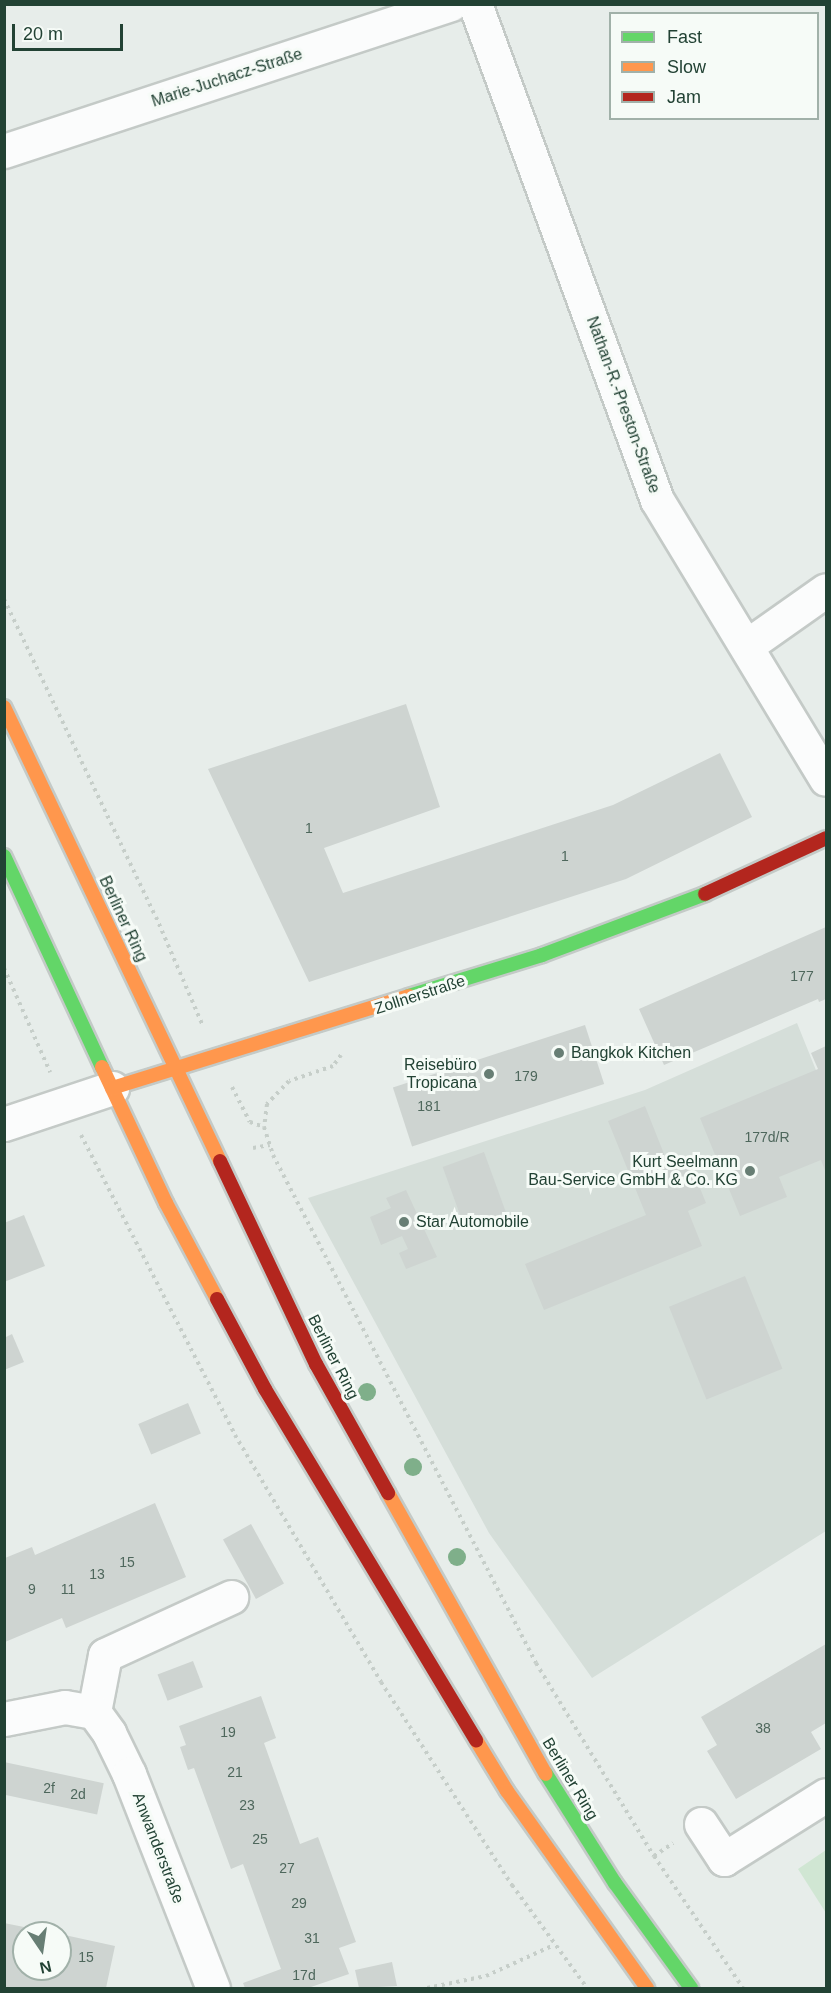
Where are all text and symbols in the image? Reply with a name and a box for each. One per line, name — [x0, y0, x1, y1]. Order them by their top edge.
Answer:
scale bar — [15, 12, 126, 50]
legend — [609, 12, 819, 120]
text: 20 m — [23, 24, 63, 44]
text: Fast — [667, 27, 702, 47]
street label: Marie-Juchacz-Straße — [149, 45, 305, 111]
text: Slow — [667, 57, 706, 77]
text: Jam — [667, 87, 701, 107]
street label: Nathan-R.-Preston-Straße — [582, 314, 664, 496]
house number: 1 — [305, 820, 313, 836]
house number: 1 — [561, 848, 569, 864]
street label: Berliner Ring — [95, 873, 151, 965]
house number: 177 — [790, 968, 814, 984]
street label: Zollnerstraße — [372, 971, 468, 1019]
place label: Bangkok Kitchen — [571, 1043, 691, 1063]
marker: Bangkok Kitchen — [552, 1046, 566, 1060]
place label: Reisebüro Tropicana — [404, 1055, 477, 1093]
marker: Reisebüro Tropicana — [482, 1067, 496, 1081]
house number: 179 — [514, 1068, 538, 1084]
house number: 181 — [417, 1098, 441, 1114]
house number: 177d/R — [744, 1129, 790, 1145]
place label: Kurt Seelmann Bau-Service GmbH & Co. KG — [528, 1152, 738, 1190]
marker: Kurt Seelmann Bau-Service GmbH & Co. KG — [743, 1164, 757, 1178]
place label: Star Automobile — [416, 1212, 530, 1232]
marker: Star Automobile — [397, 1215, 411, 1229]
street label: Berliner Ring — [303, 1311, 363, 1403]
house number: 15 — [119, 1554, 135, 1570]
house number: 13 — [89, 1566, 105, 1582]
house number: 9 — [28, 1581, 36, 1597]
house number: 11 — [61, 1581, 75, 1597]
house number: 38 — [755, 1720, 771, 1736]
house number: 19 — [220, 1724, 236, 1740]
street label: Berliner Ring — [538, 1734, 602, 1824]
house number: 21 — [227, 1764, 243, 1780]
house number: 2f — [43, 1780, 55, 1796]
house number: 2d — [70, 1786, 86, 1802]
street label: Anwanderstraße — [128, 1790, 188, 1906]
house number: 23 — [239, 1797, 255, 1813]
house number: 25 — [252, 1831, 268, 1847]
house number: 27 — [279, 1860, 295, 1876]
house number: 29 — [291, 1895, 307, 1911]
north arrow — [12, 1921, 72, 1981]
house number: 31 — [304, 1930, 320, 1946]
house number: 15 — [78, 1949, 94, 1965]
text: N — [38, 1957, 53, 1977]
house number: 17d — [292, 1967, 316, 1983]

